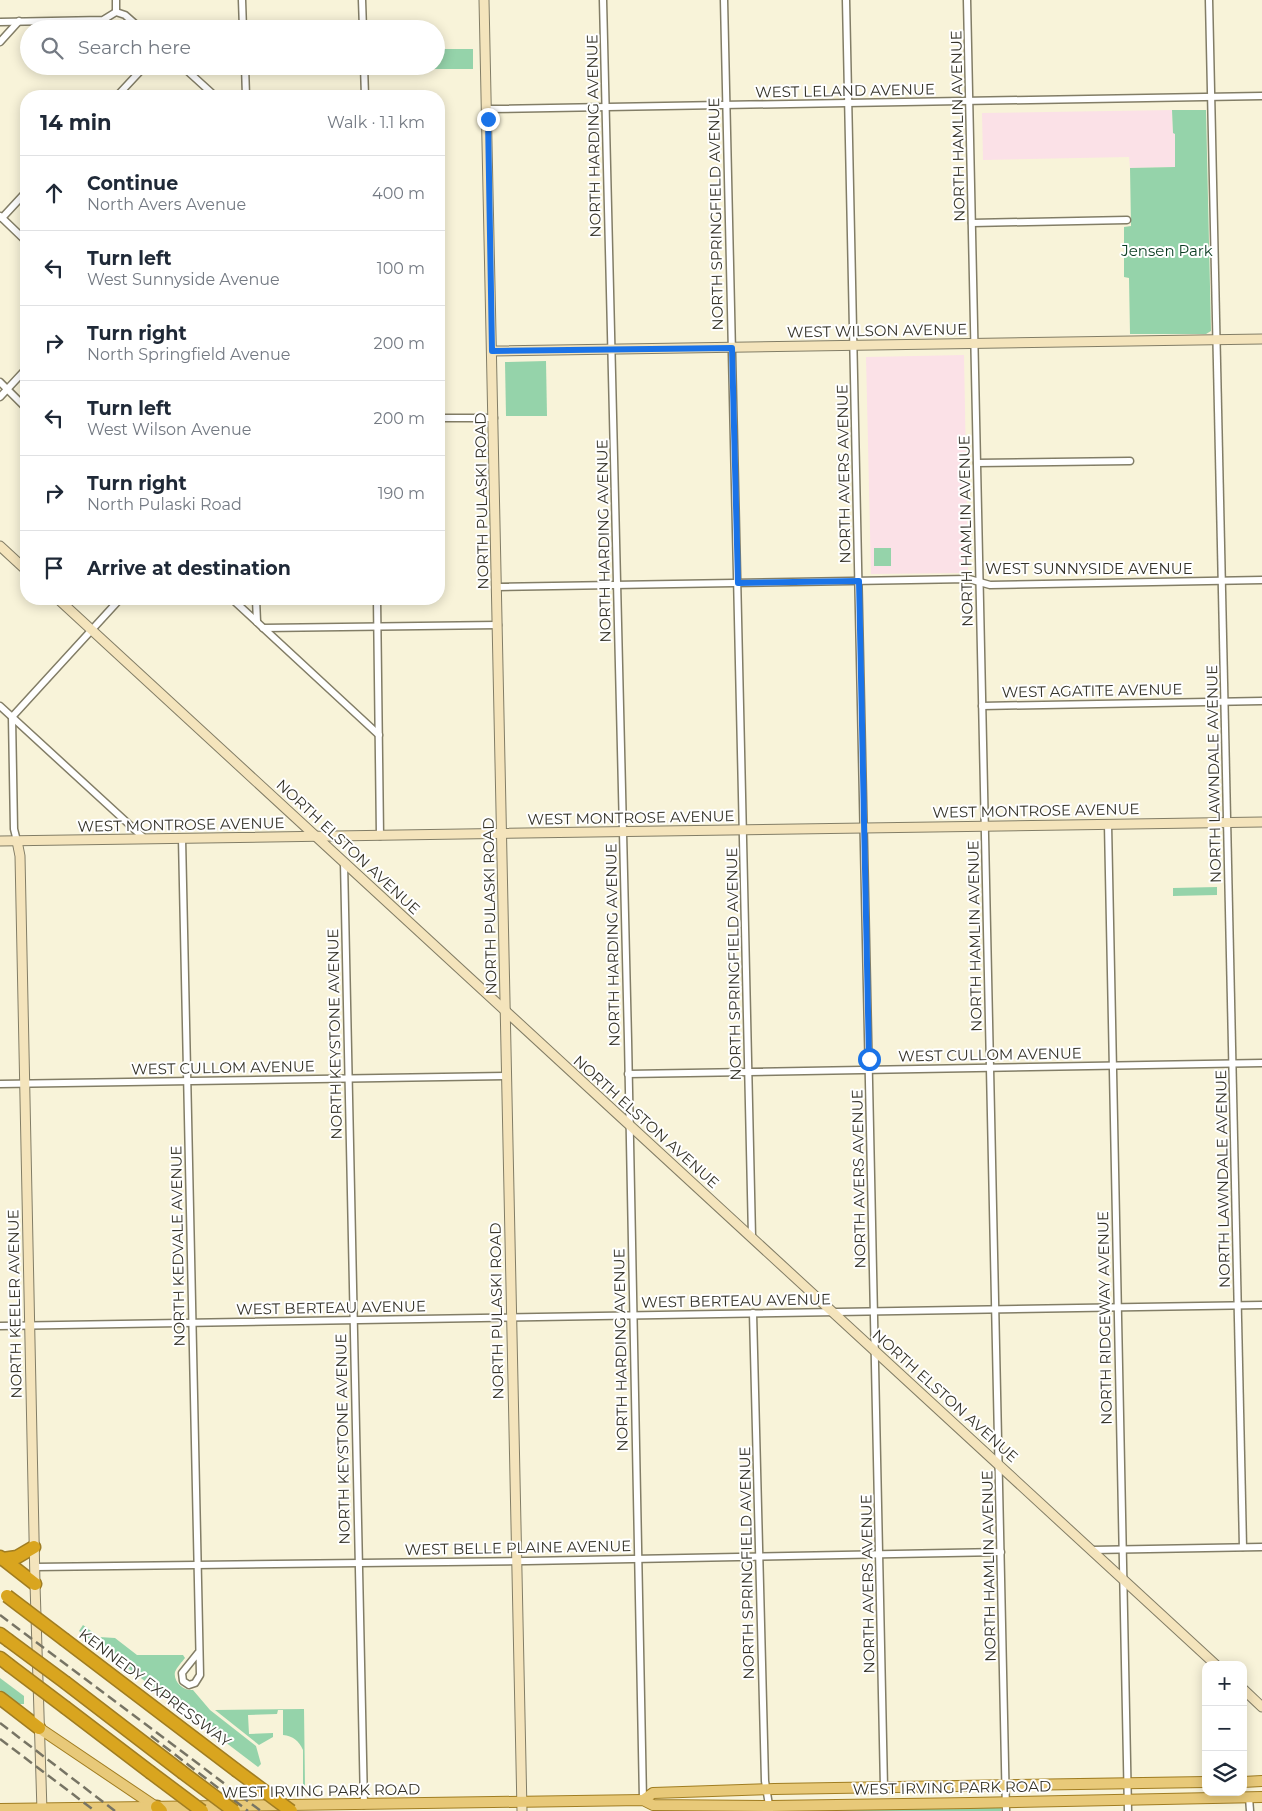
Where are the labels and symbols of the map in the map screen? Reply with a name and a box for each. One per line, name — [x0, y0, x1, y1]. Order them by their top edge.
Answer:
street label: NORTH HAMLIN AVENUE — [946, 30, 969, 222]
street label: NORTH HARDING AVENUE — [582, 34, 605, 238]
street label: WEST LELAND AVENUE — [755, 79, 935, 102]
street label: NORTH SPRINGFIELD AVENUE — [704, 97, 727, 331]
route end — [477, 108, 500, 131]
park label: Jensen Park — [1120, 241, 1213, 260]
street label: WEST WILSON AVENUE — [787, 319, 967, 342]
street label: NORTH AVERS AVENUE — [832, 384, 855, 564]
street label: NORTH PULASKI ROAD — [470, 412, 493, 590]
street label: NORTH HAMLIN AVENUE — [954, 435, 977, 627]
street label: NORTH HARDING AVENUE — [592, 439, 615, 643]
street label: WEST SUNNYSIDE AVENUE — [985, 559, 1193, 578]
street label: NORTH LAWNDALE AVENUE — [1202, 665, 1225, 883]
street label: WEST AGATITE AVENUE — [1001, 679, 1183, 702]
street label: NORTH ELSTON AVENUE — [272, 775, 424, 918]
street label: WEST MONTROSE AVENUE — [932, 799, 1140, 822]
street label: WEST MONTROSE AVENUE — [527, 806, 735, 829]
street label: WEST MONTROSE AVENUE — [77, 813, 285, 836]
street label: NORTH PULASKI ROAD — [478, 817, 501, 995]
street label: NORTH HAMLIN AVENUE — [963, 840, 986, 1032]
street label: NORTH HARDING AVENUE — [601, 843, 624, 1047]
street label: NORTH SPRINGFIELD AVENUE — [722, 847, 745, 1081]
street label: NORTH KEYSTONE AVENUE — [323, 928, 346, 1140]
street label: WEST CULLOM AVENUE — [898, 1043, 1082, 1066]
route start — [858, 1048, 881, 1071]
street label: NORTH ELSTON AVENUE — [569, 1051, 723, 1192]
street label: WEST CULLOM AVENUE — [131, 1056, 315, 1079]
street label: NORTH LAWNDALE AVENUE — [1211, 1070, 1234, 1288]
street label: NORTH AVERS AVENUE — [847, 1089, 870, 1269]
street label: NORTH KEDVALE AVENUE — [166, 1145, 189, 1347]
street label: NORTH KEELER AVENUE — [3, 1209, 26, 1399]
street label: NORTH RIDGEWAY AVENUE — [1093, 1211, 1116, 1425]
street label: NORTH PULASKI ROAD — [485, 1222, 508, 1400]
street label: NORTH HARDING AVENUE — [609, 1248, 632, 1452]
street label: WEST BERTEAU AVENUE — [641, 1289, 831, 1312]
street label: WEST BERTEAU AVENUE — [236, 1296, 426, 1319]
street label: NORTH ELSTON AVENUE — [868, 1325, 1022, 1466]
street label: NORTH KEYSTONE AVENUE — [331, 1333, 354, 1545]
street label: NORTH SPRINGFIELD AVENUE — [735, 1446, 758, 1680]
street label: NORTH HAMLIN AVENUE — [977, 1470, 1000, 1662]
street label: NORTH AVERS AVENUE — [856, 1494, 879, 1674]
street label: WEST BELLE PLAINE AVENUE — [405, 1536, 631, 1559]
street label: KENNEDY EXPRESSWAY — [75, 1624, 236, 1751]
street label: WEST IRVING PARK ROAD — [852, 1776, 1051, 1799]
street label: WEST IRVING PARK ROAD — [221, 1779, 420, 1802]

